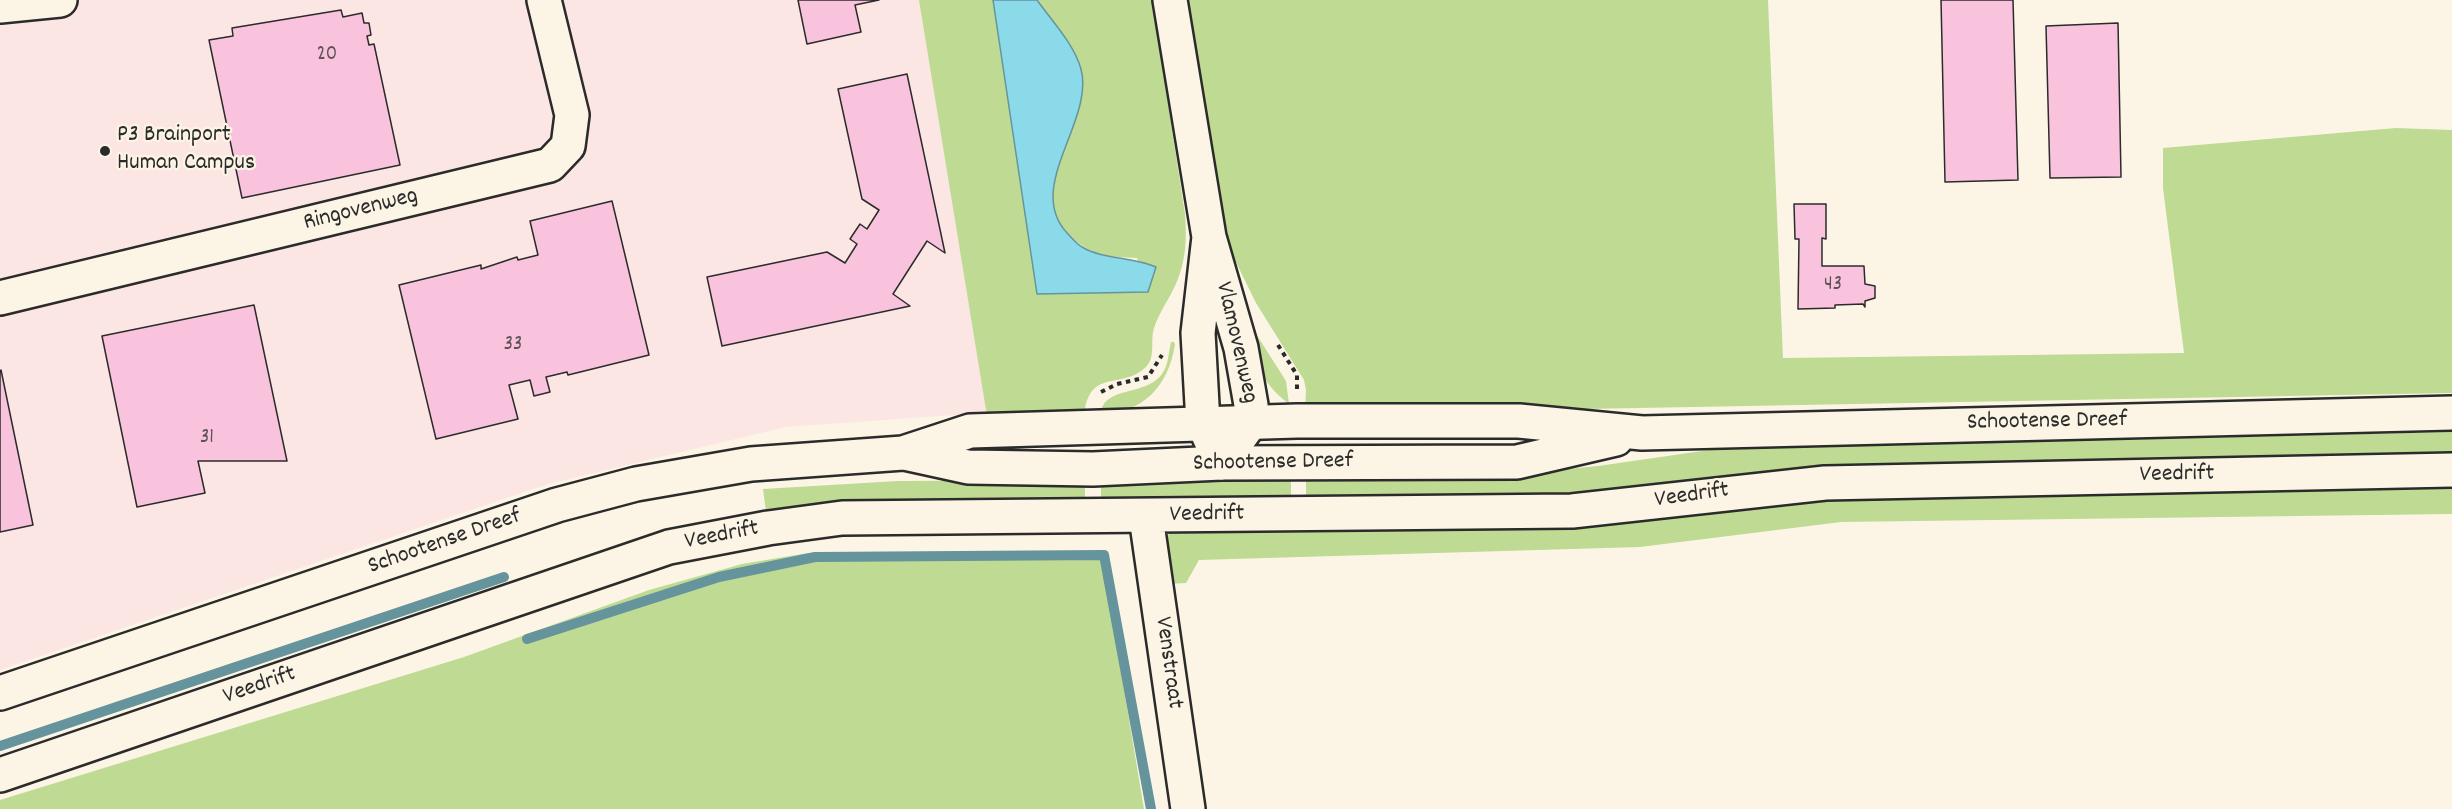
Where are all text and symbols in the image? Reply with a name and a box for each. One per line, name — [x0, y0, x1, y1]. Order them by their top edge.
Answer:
house number: 20 — [317, 43, 337, 69]
place label: P3 Brainport Human Campus — [117, 123, 255, 179]
marker: P3 Brainport Human Campus — [98, 144, 112, 158]
street label: Ringovenweg — [301, 183, 421, 239]
house number: 43 — [1824, 273, 1842, 299]
street label: Vlamovenweg — [1207, 279, 1263, 407]
house number: 33 — [504, 333, 522, 359]
street label: Schootense Dreef — [1967, 407, 2127, 439]
house number: 31 — [200, 426, 214, 452]
street label: Schootense Dreef — [1193, 448, 1353, 480]
street label: Veedrift — [2139, 461, 2215, 491]
street label: Veedrift — [1653, 478, 1731, 516]
street label: Veedrift — [1169, 501, 1245, 531]
street label: Schootense Dreef — [365, 503, 525, 583]
street label: Veedrift — [683, 516, 761, 558]
street label: Venstraat — [1146, 615, 1188, 711]
street label: Veedrift — [220, 661, 300, 713]

